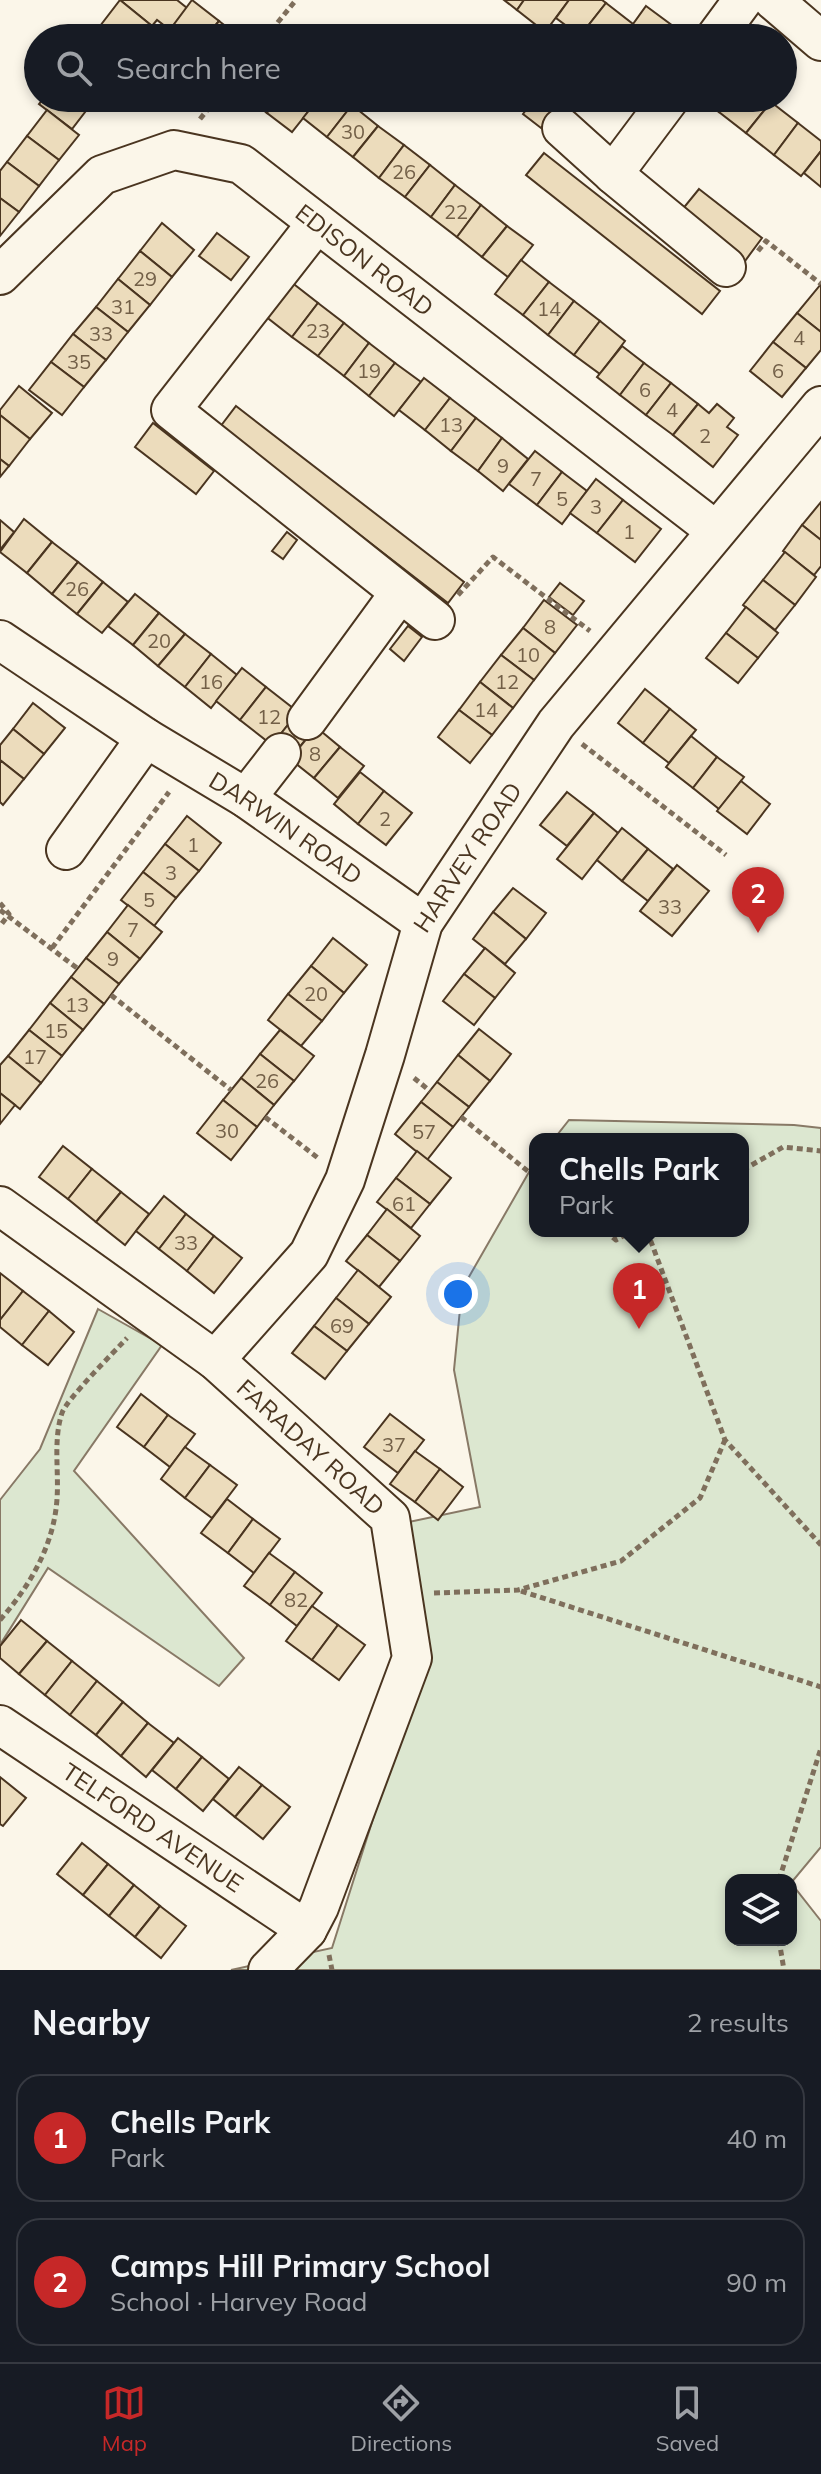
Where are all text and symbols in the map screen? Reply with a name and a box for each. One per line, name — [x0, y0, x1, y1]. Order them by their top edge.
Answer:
search box — [24, 24, 797, 112]
icon: search — [52, 46, 96, 90]
text: Search here — [116, 49, 281, 87]
house number: 30 — [341, 119, 365, 144]
house number: 26 — [392, 159, 416, 184]
street label: EDISON ROAD — [290, 197, 440, 322]
house number: 22 — [444, 199, 468, 224]
house number: 29 — [133, 266, 157, 291]
house number: 31 — [111, 294, 135, 319]
house number: 14 — [537, 296, 561, 321]
house number: 23 — [306, 318, 330, 343]
house number: 33 — [89, 321, 113, 346]
house number: 4 — [793, 325, 805, 350]
house number: 35 — [67, 349, 91, 374]
house number: 19 — [357, 358, 381, 383]
house number: 6 — [772, 358, 784, 383]
house number: 6 — [639, 377, 651, 402]
house number: 4 — [666, 397, 678, 422]
house number: 13 — [439, 412, 463, 437]
house number: 2 — [699, 423, 711, 448]
house number: 9 — [497, 453, 509, 478]
house number: 7 — [530, 466, 542, 491]
house number: 5 — [556, 486, 568, 511]
house number: 3 — [590, 494, 602, 519]
house number: 1 — [623, 519, 635, 544]
house number: 26 — [65, 576, 89, 601]
house number: 8 — [544, 614, 556, 639]
house number: 20 — [147, 628, 171, 653]
house number: 10 — [516, 642, 540, 667]
house number: 16 — [199, 669, 223, 694]
house number: 12 — [495, 669, 519, 694]
house number: 14 — [474, 697, 498, 722]
house number: 12 — [257, 704, 281, 729]
house number: 8 — [309, 741, 321, 766]
street label: DARWIN ROAD — [204, 765, 368, 890]
street label: HARVEY ROAD — [406, 776, 528, 938]
house number: 2 — [379, 806, 391, 831]
house number: 1 — [187, 832, 199, 857]
house number: 3 — [165, 860, 177, 885]
pin: 2 — [732, 867, 784, 933]
house number: 5 — [143, 887, 155, 912]
house number: 33 — [658, 894, 682, 919]
house number: 7 — [127, 917, 139, 942]
house number: 9 — [107, 946, 119, 971]
house number: 20 — [304, 981, 328, 1006]
house number: 13 — [65, 992, 89, 1017]
house number: 15 — [44, 1018, 68, 1043]
house number: 17 — [23, 1044, 47, 1069]
house number: 26 — [255, 1068, 279, 1093]
house number: 30 — [215, 1118, 239, 1143]
house number: 57 — [412, 1119, 436, 1144]
popup — [529, 1133, 749, 1237]
text: Chells Park — [559, 1150, 719, 1188]
text: Park — [559, 1188, 614, 1221]
house number: 61 — [392, 1191, 416, 1216]
house number: 33 — [174, 1230, 198, 1255]
pin: 1 — [613, 1263, 665, 1329]
your location — [438, 1274, 478, 1314]
house number: 69 — [330, 1313, 354, 1338]
street label: FARADAY ROAD — [231, 1372, 391, 1521]
house number: 37 — [382, 1432, 406, 1457]
house number: 82 — [284, 1587, 308, 1612]
street label: TELFORD AVENUE — [57, 1756, 249, 1898]
map controls — [725, 1874, 797, 1946]
button: layers — [725, 1874, 797, 1946]
text: Nearby — [32, 2001, 150, 2044]
text: 2 results — [687, 2006, 789, 2039]
text: Chells Park — [110, 2103, 270, 2141]
text: 1 — [52, 2122, 68, 2155]
text: 40 m — [726, 2122, 787, 2155]
text: Park — [110, 2141, 165, 2174]
text: Camps Hill Primary School — [110, 2247, 490, 2285]
text: 2 — [52, 2266, 68, 2299]
text: 90 m — [726, 2266, 787, 2299]
text: School · Harvey Road — [110, 2285, 367, 2318]
tab: Map — [102, 2381, 147, 2457]
tab: Directions — [351, 2381, 452, 2457]
tab: Saved — [656, 2381, 719, 2457]

